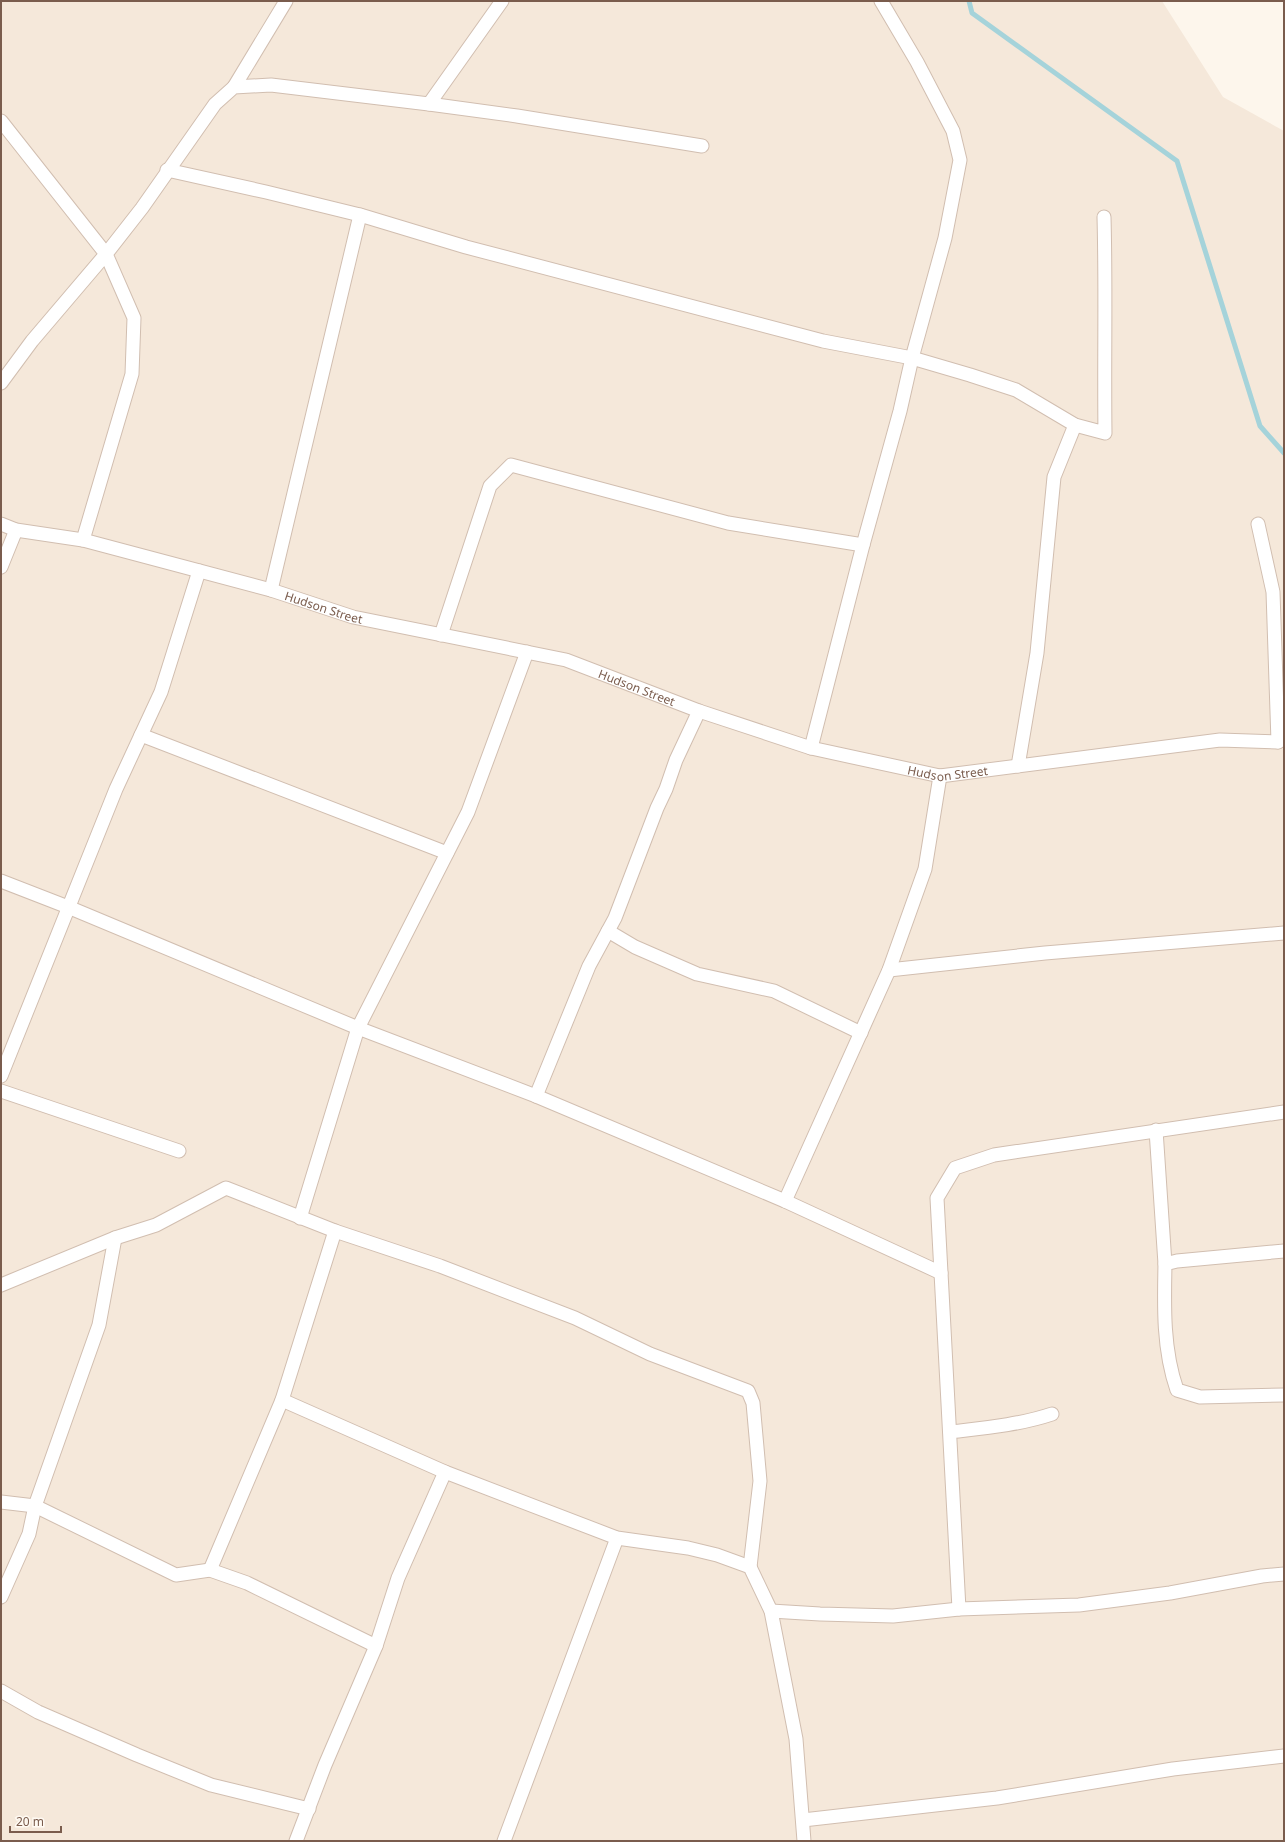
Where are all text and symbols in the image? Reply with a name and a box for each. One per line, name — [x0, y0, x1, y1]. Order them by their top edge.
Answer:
street label: Hudson Street — [283, 587, 365, 627]
street label: Hudson Street — [596, 665, 678, 710]
street label: Hudson Street — [906, 761, 989, 785]
scale bar — [10, 1808, 61, 1834]
text: 20 m — [16, 1813, 44, 1830]

